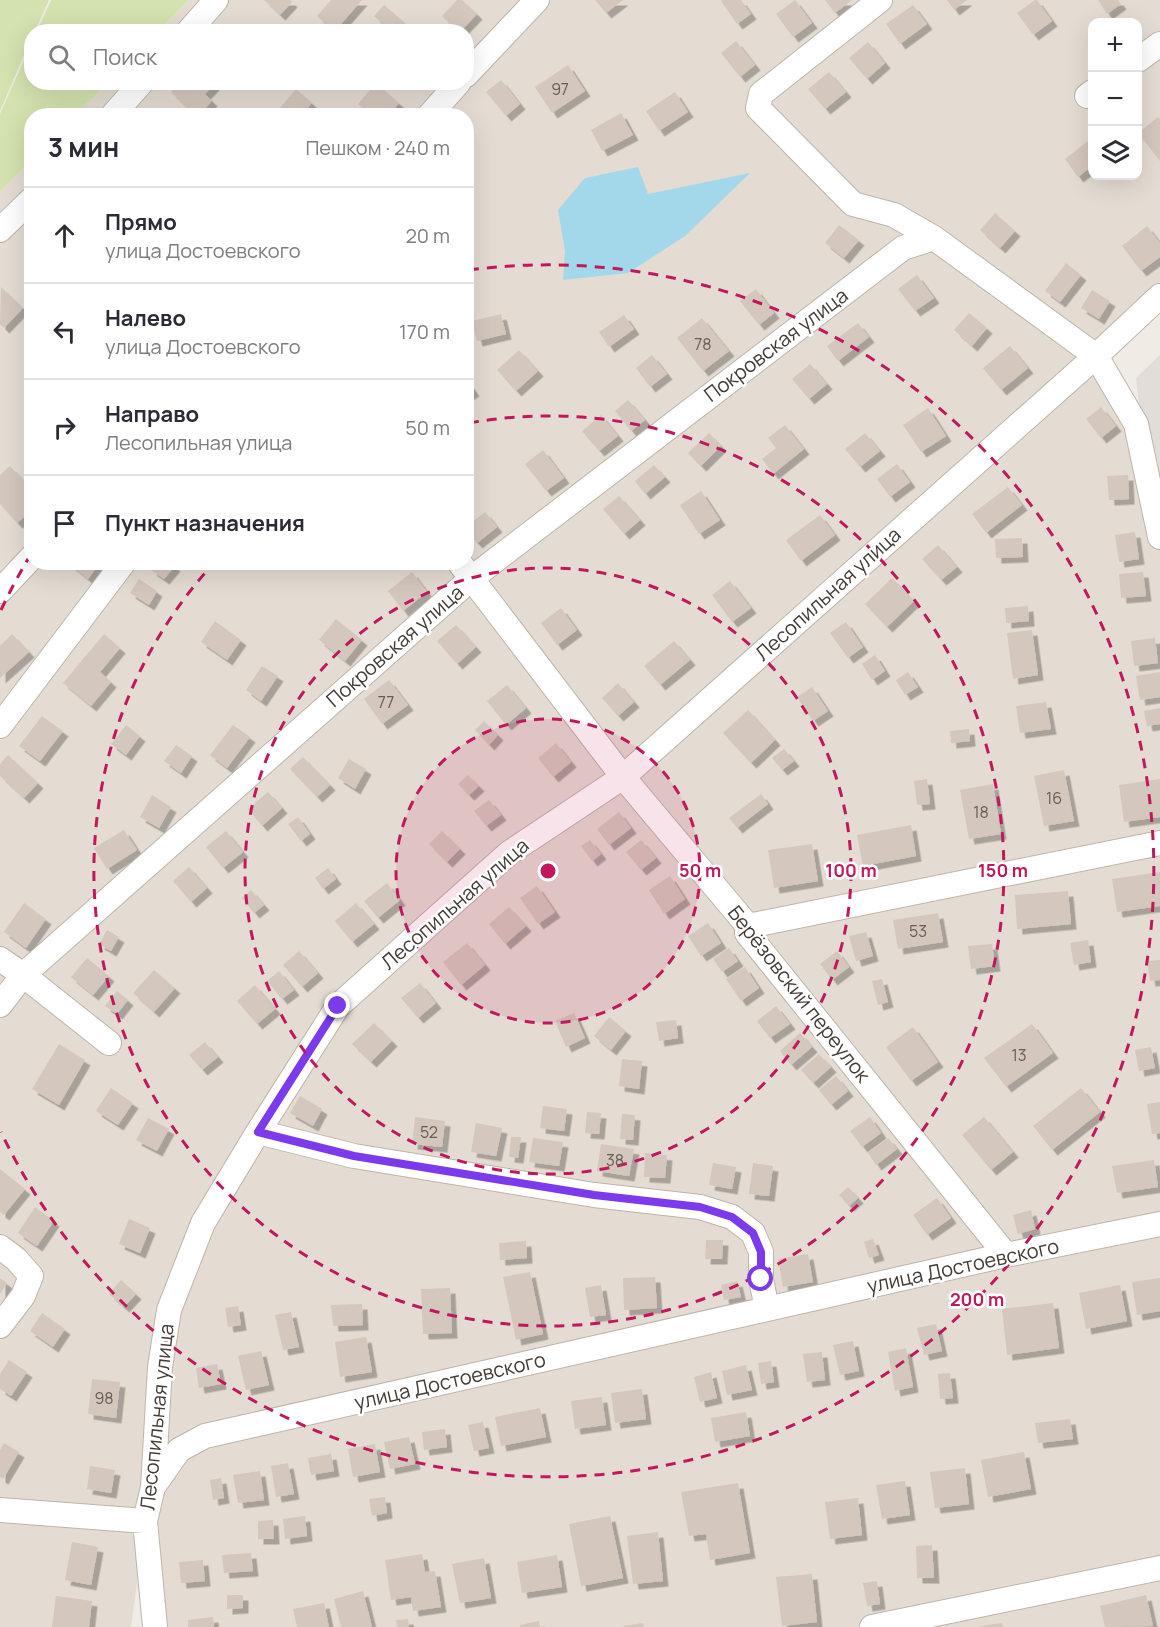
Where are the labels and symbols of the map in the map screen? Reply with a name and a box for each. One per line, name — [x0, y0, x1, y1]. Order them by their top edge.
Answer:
house number: 97 — [551, 78, 569, 100]
street label: Покровская улица — [698, 282, 853, 408]
house number: 78 — [694, 333, 712, 355]
street label: Лесопильная улица — [749, 521, 906, 666]
street label: Покровская улица — [320, 578, 469, 713]
house number: 77 — [378, 691, 394, 713]
house number: 16 — [1046, 787, 1062, 809]
house number: 18 — [973, 801, 989, 823]
street label: Лесопильная улица — [375, 832, 534, 975]
text: 50 m — [679, 858, 721, 882]
text: 100 m — [825, 858, 877, 882]
text: 150 m — [978, 858, 1028, 882]
centre of rings — [538, 861, 558, 881]
street label: Берёзовский переулок — [722, 900, 878, 1088]
house number: 53 — [909, 920, 927, 942]
route end — [324, 992, 350, 1018]
house number: 13 — [1011, 1044, 1027, 1066]
house number: 52 — [420, 1121, 438, 1143]
house number: 38 — [606, 1149, 624, 1171]
street label: улица Достоевского — [864, 1232, 1062, 1299]
route start — [747, 1265, 773, 1291]
text: 200 m — [950, 1287, 1004, 1311]
street label: Лесопильная улица — [133, 1322, 180, 1512]
street label: улица Достоевского — [352, 1345, 548, 1416]
house number: 98 — [94, 1387, 114, 1409]

